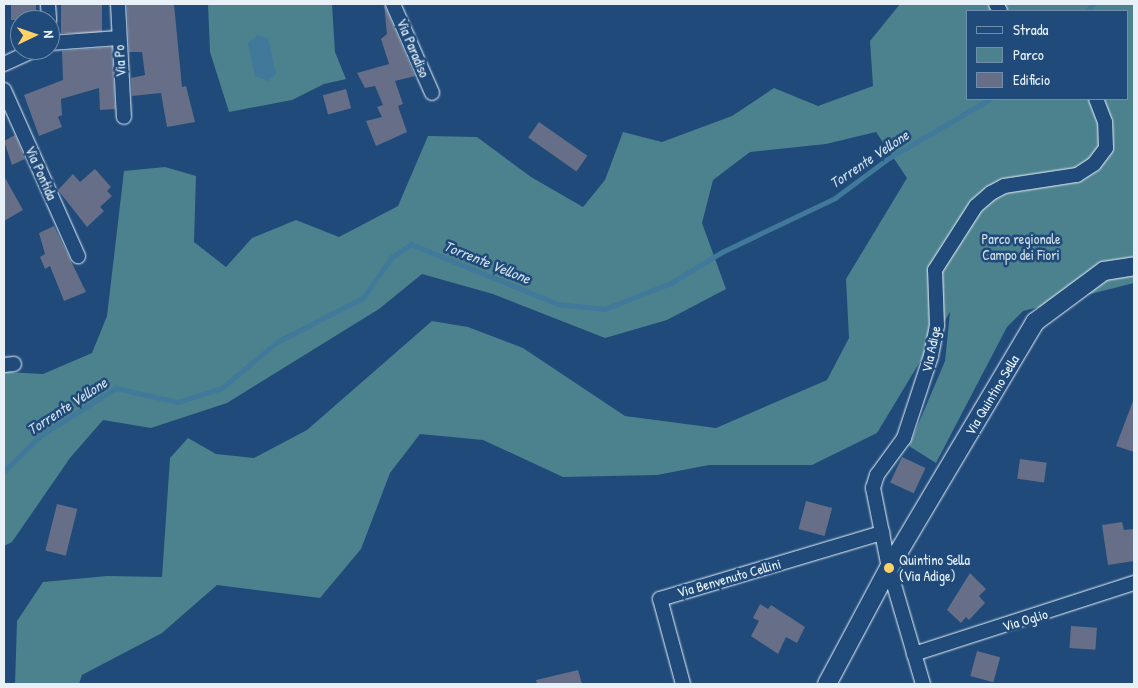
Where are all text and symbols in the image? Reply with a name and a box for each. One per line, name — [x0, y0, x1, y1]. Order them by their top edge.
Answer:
north arrow — [10, 10, 60, 60]
legend — [966, 10, 1128, 100]
street label: Via Paradiso — [393, 16, 433, 80]
text: Strada — [1013, 19, 1048, 40]
text: N — [40, 30, 59, 38]
text: Parco — [1013, 44, 1044, 65]
street label: Via Po — [111, 45, 129, 77]
text: Edificio — [1013, 69, 1050, 90]
water label: Torrente Vellone — [826, 126, 912, 192]
street label: Via Pontida — [22, 143, 60, 203]
park label: Parco regionale Campo dei Fiori — [982, 231, 1060, 264]
water label: Torrente Vellone — [441, 236, 533, 288]
street label: Via Adige — [918, 324, 944, 374]
street label: Via Quintino Sella — [961, 352, 1023, 438]
water label: Torrente Vellone — [24, 374, 110, 438]
place label: Quintino Sella (Via Adige) — [899, 552, 970, 584]
street label: Via Benvenuto Cellini — [675, 555, 783, 601]
marker: Quintino Sella (Via Adige) — [883, 562, 895, 574]
street label: Via Oglio — [1000, 605, 1050, 635]

